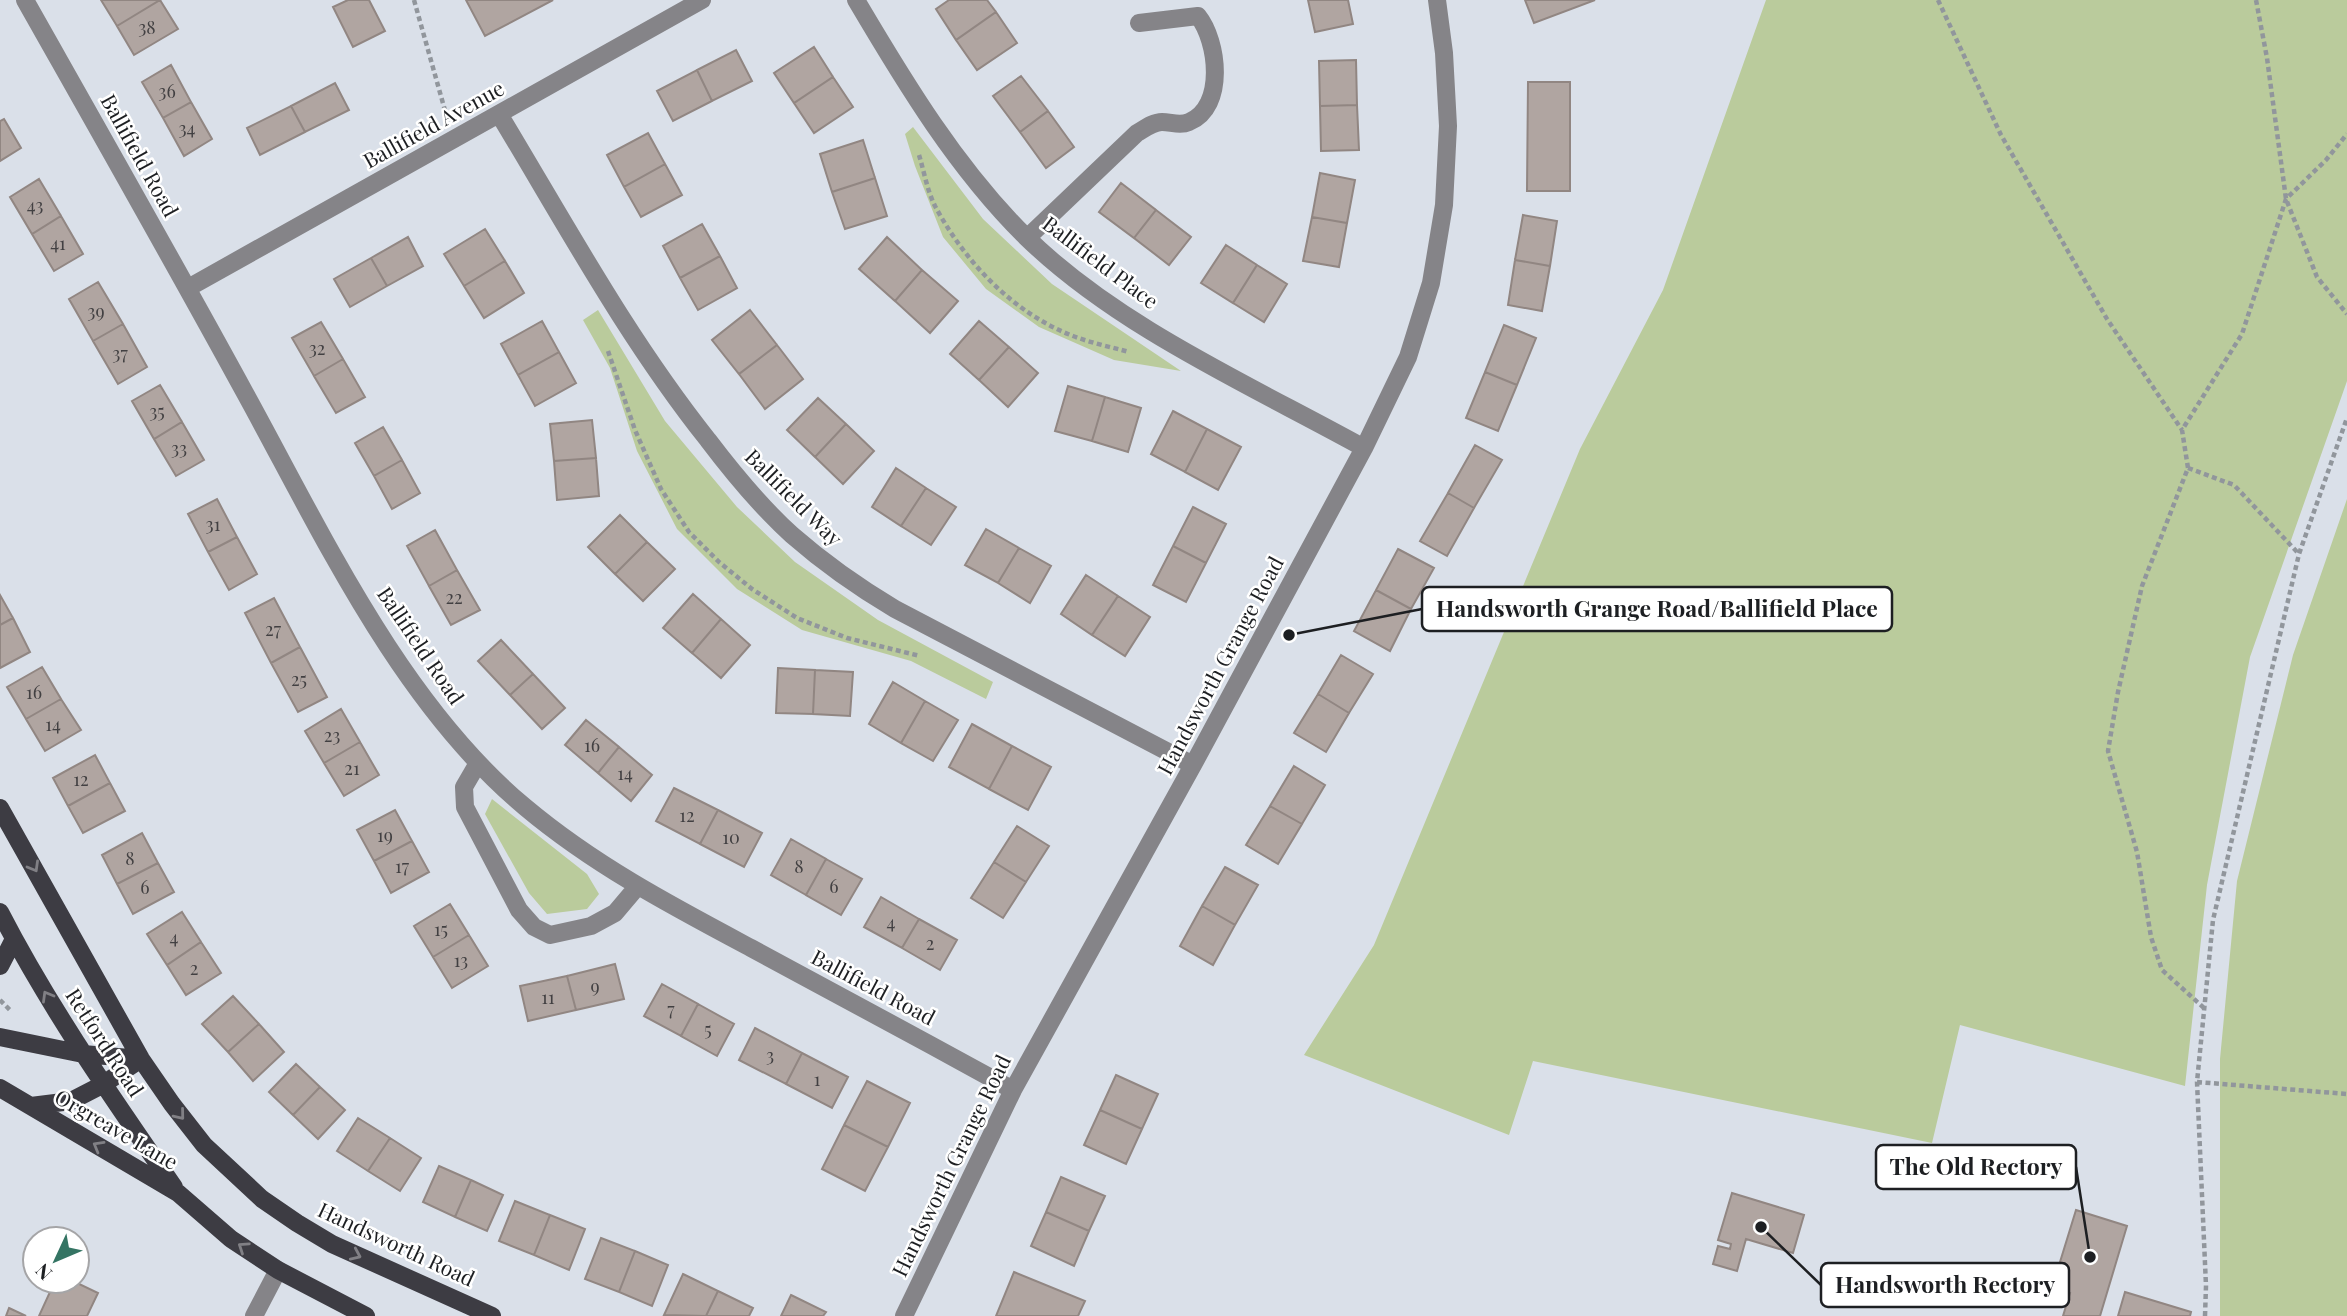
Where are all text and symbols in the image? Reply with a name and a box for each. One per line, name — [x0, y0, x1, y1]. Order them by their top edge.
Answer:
house number: 38 — [138, 15, 156, 39]
street label: Ballifield Avenue — [358, 73, 509, 174]
house number: 36 — [158, 79, 176, 103]
street label: Ballifield Road — [95, 89, 186, 221]
house number: 34 — [178, 116, 196, 140]
house number: 43 — [27, 193, 43, 217]
street label: Ballifield Place — [1038, 209, 1165, 314]
house number: 41 — [50, 231, 66, 255]
house number: 39 — [87, 299, 105, 323]
house number: 32 — [309, 336, 325, 360]
house number: 37 — [112, 341, 128, 365]
house number: 35 — [149, 399, 165, 423]
house number: 33 — [171, 436, 187, 460]
street label: Ballifield Way — [740, 442, 849, 552]
house number: 31 — [206, 512, 221, 536]
street label: Handsworth Grange Road — [1150, 551, 1289, 779]
street label: Ballifield Road — [372, 581, 471, 709]
house number: 22 — [445, 585, 463, 609]
callout: Handsworth Grange Road/Ballifield Place — [1422, 587, 1892, 631]
text: Handsworth Grange Road/Ballifield Place — [1436, 592, 1878, 623]
house number: 27 — [265, 617, 282, 641]
house number: 25 — [291, 667, 307, 691]
house number: 16 — [26, 680, 42, 704]
house number: 14 — [45, 712, 61, 736]
house number: 23 — [324, 723, 340, 747]
house number: 16 — [584, 733, 600, 757]
house number: 21 — [344, 756, 360, 780]
house number: 14 — [617, 761, 633, 785]
house number: 12 — [73, 767, 89, 791]
house number: 12 — [679, 803, 695, 827]
house number: 19 — [377, 823, 393, 847]
house number: 10 — [722, 825, 740, 849]
house number: 8 — [125, 846, 135, 870]
house number: 17 — [395, 854, 410, 878]
house number: 8 — [794, 854, 804, 878]
one-way arrow — [26, 860, 39, 872]
house number: 6 — [829, 874, 839, 898]
house number: 6 — [140, 875, 150, 899]
house number: 4 — [887, 910, 896, 934]
house number: 15 — [434, 917, 448, 941]
house number: 4 — [170, 925, 179, 949]
house number: 2 — [926, 931, 934, 955]
street label: Ballifield Road — [807, 942, 941, 1031]
house number: 13 — [454, 948, 468, 972]
house number: 2 — [190, 956, 198, 980]
house number: 9 — [590, 974, 600, 998]
street label: Retford Road — [60, 982, 151, 1102]
house number: 11 — [541, 985, 555, 1009]
one-way arrow — [42, 991, 55, 1004]
house number: 7 — [667, 997, 675, 1021]
house number: 5 — [704, 1017, 712, 1041]
house number: 3 — [766, 1043, 774, 1067]
street label: Handsworth Grange Road — [884, 1050, 1016, 1281]
house number: 1 — [814, 1067, 821, 1091]
street label: Orgreave Lane — [50, 1082, 184, 1175]
one-way arrow — [172, 1106, 184, 1119]
one-way arrow — [92, 1141, 105, 1154]
callout: The Old Rectory — [1876, 1145, 2076, 1189]
text: The Old Rectory — [1890, 1150, 2062, 1181]
street label: Handsworth Road — [314, 1195, 480, 1292]
north arrow — [21, 1225, 91, 1295]
one-way arrow — [238, 1243, 251, 1255]
one-way arrow — [349, 1247, 361, 1261]
text: N — [29, 1258, 57, 1286]
callout: Handsworth Rectory — [1821, 1263, 2069, 1307]
text: Handsworth Rectory — [1835, 1268, 2055, 1299]

